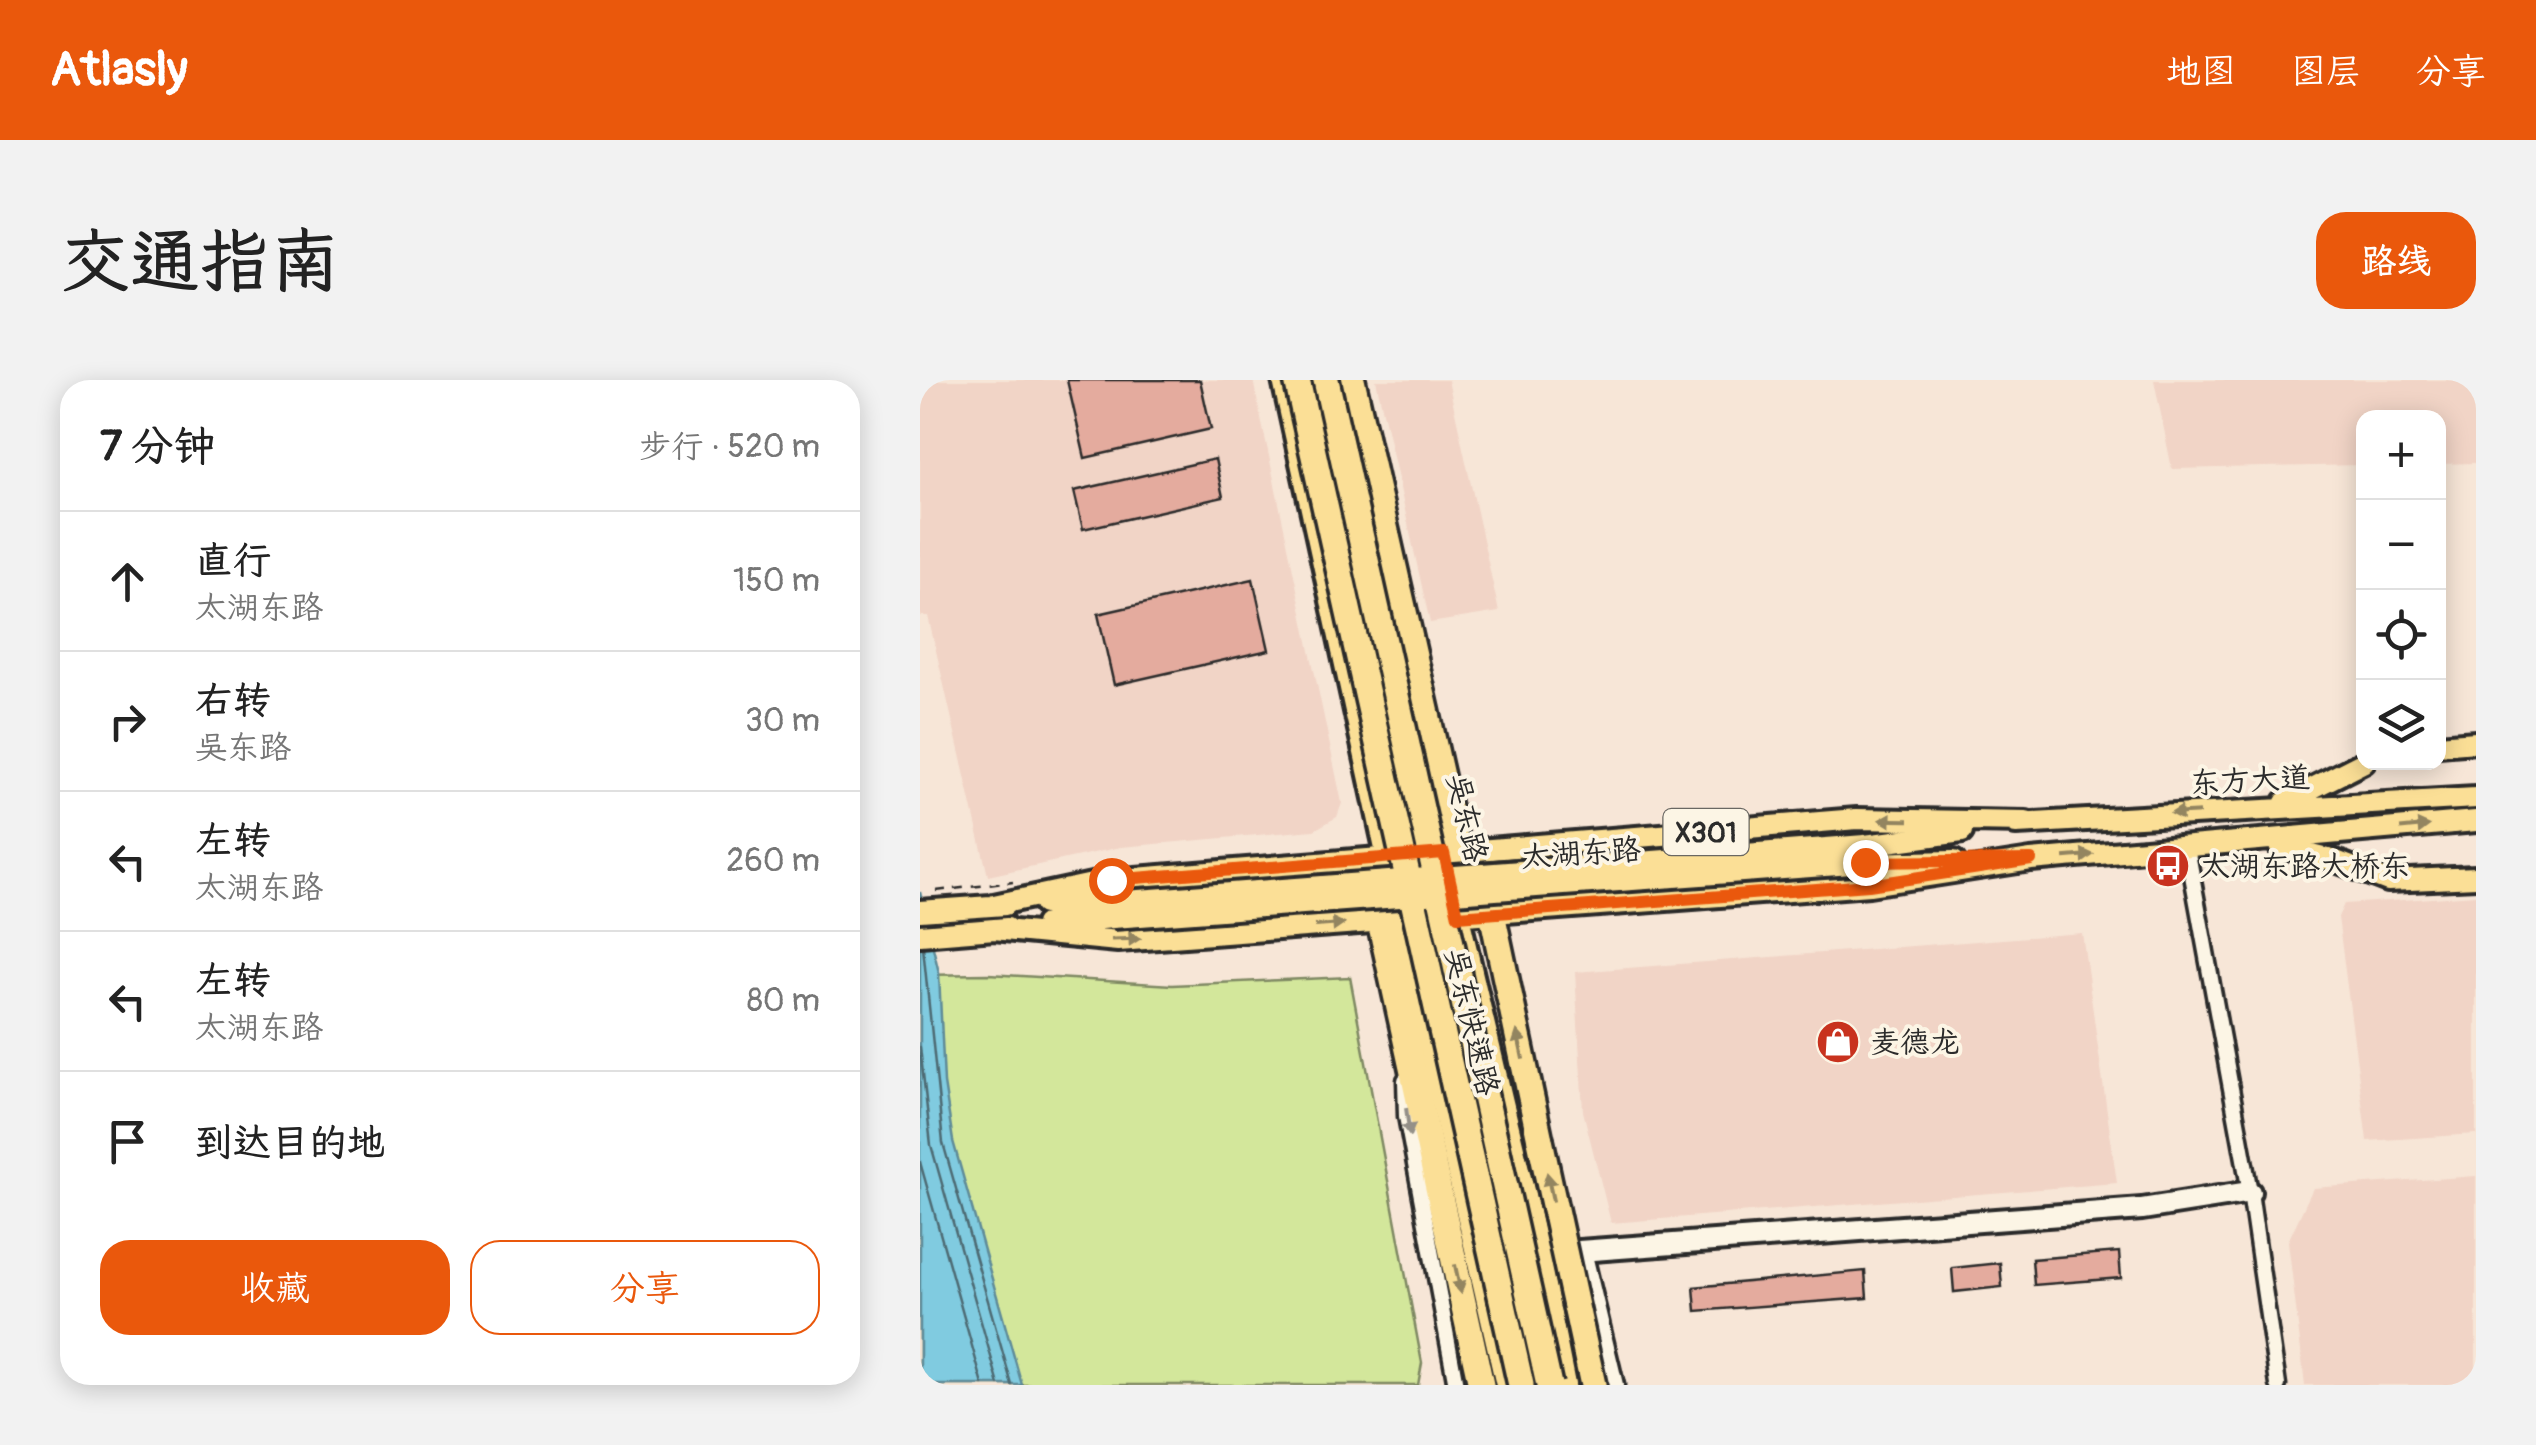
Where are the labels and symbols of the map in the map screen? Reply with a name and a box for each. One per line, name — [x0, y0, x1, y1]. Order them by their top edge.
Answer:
street label: 东方大道 — [2189, 759, 2311, 802]
street label: 吴东路 — [1438, 770, 1495, 866]
one-way arrow — [2168, 805, 2200, 821]
road number: X301 — [1664, 809, 1748, 855]
one-way arrow — [1877, 812, 1909, 828]
one-way arrow — [2400, 819, 2432, 835]
street label: 太湖东路 — [1520, 831, 1642, 876]
route end — [1843, 840, 1889, 886]
bus stop icon: 太湖东路大桥东 — [2145, 843, 2191, 889]
one-way arrow — [2064, 848, 2095, 864]
place label: 太湖东路大桥东 — [2200, 848, 2410, 885]
route start — [1089, 858, 1135, 904]
one-way arrow — [1315, 916, 1347, 932]
one-way arrow — [1110, 931, 1142, 947]
street label: 吴东快速路 — [1437, 945, 1506, 1099]
shop icon: 麦德龙 — [1815, 1019, 1861, 1065]
place label: 麦德龙 — [1870, 1024, 1960, 1061]
one-way arrow — [1511, 1029, 1527, 1060]
one-way arrow — [1401, 1106, 1417, 1138]
one-way arrow — [1542, 1171, 1558, 1202]
one-way arrow — [1451, 1264, 1467, 1295]

